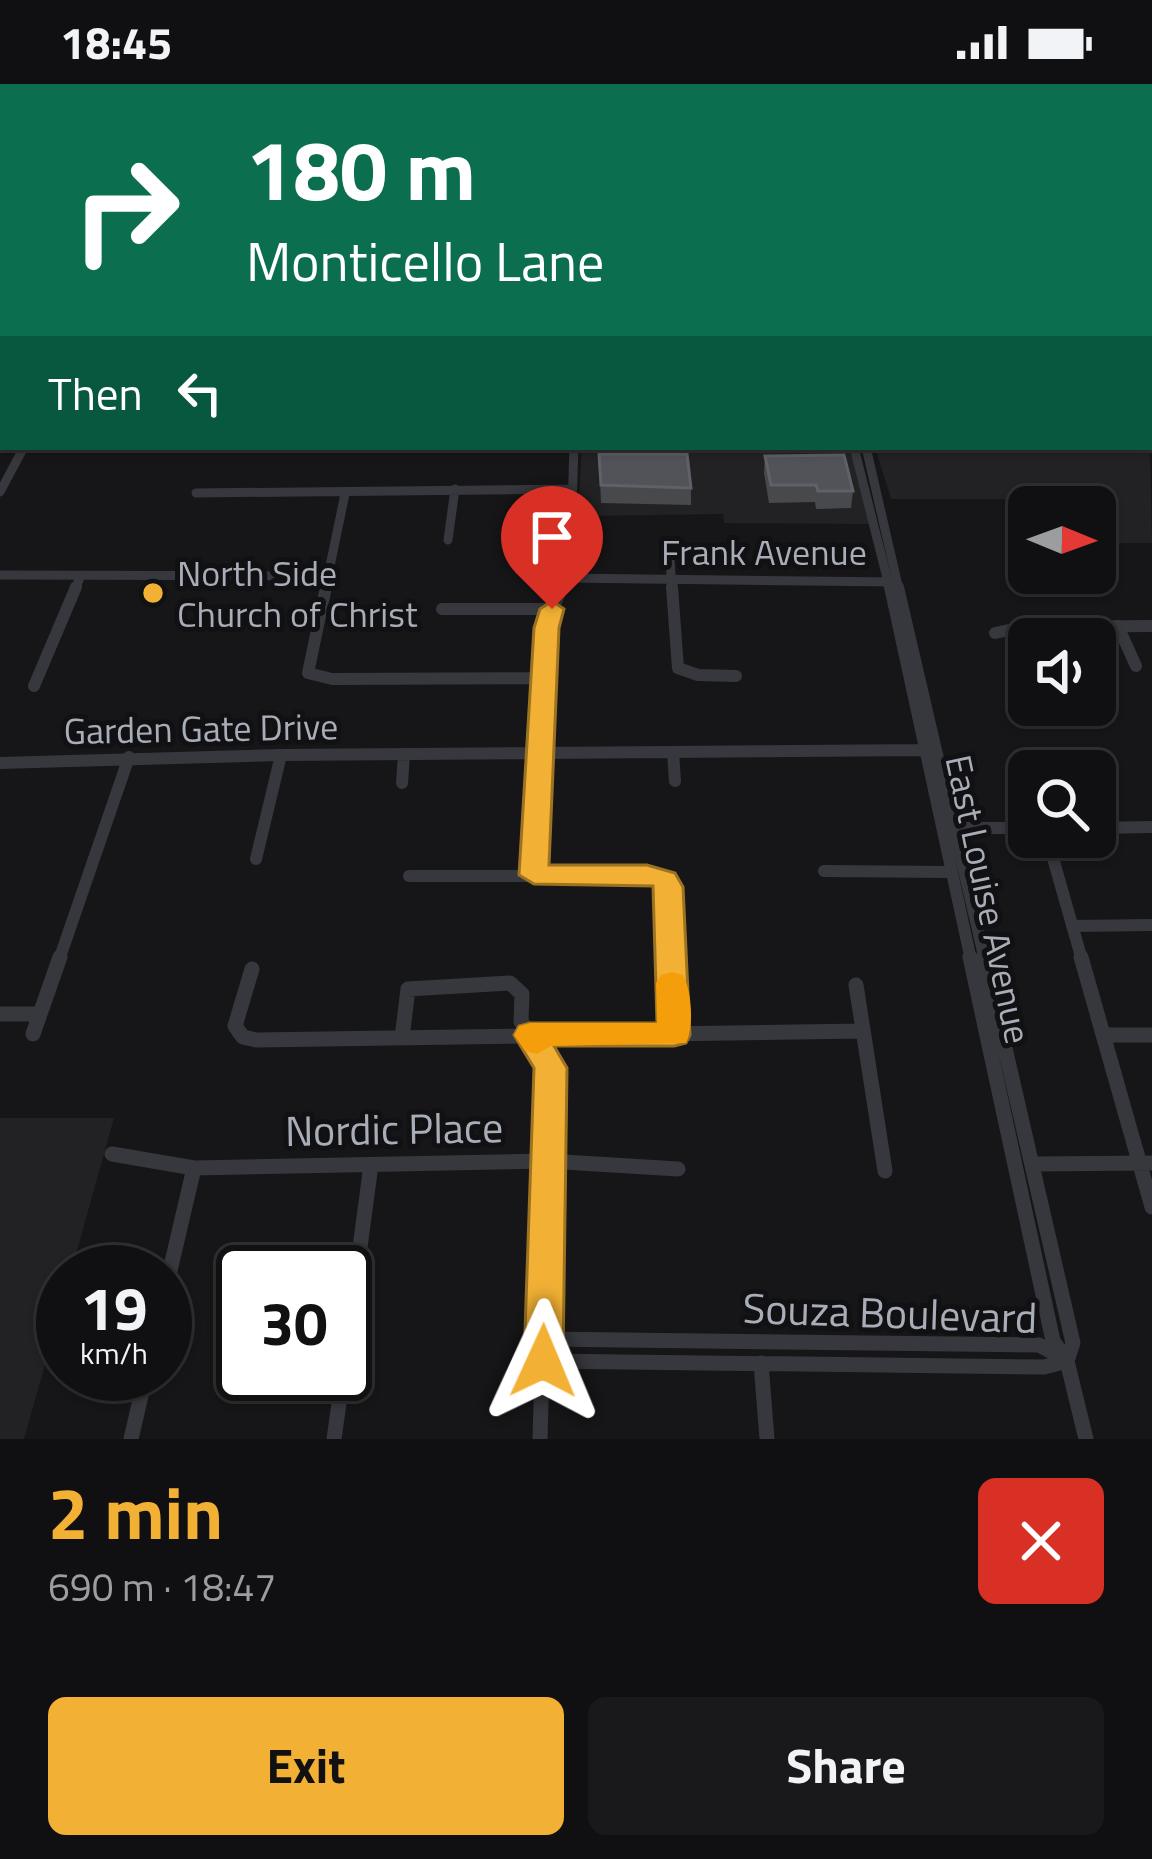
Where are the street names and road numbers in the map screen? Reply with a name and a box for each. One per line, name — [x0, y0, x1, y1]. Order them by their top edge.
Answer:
street label: Frank Avenue — [661, 524, 867, 579]
street label: Garden Gate Drive — [63, 698, 339, 758]
street label: East Louise Avenue — [932, 750, 1046, 1048]
street label: Nordic Place — [284, 1094, 504, 1162]
street label: Souza Boulevard — [742, 1275, 1038, 1349]

